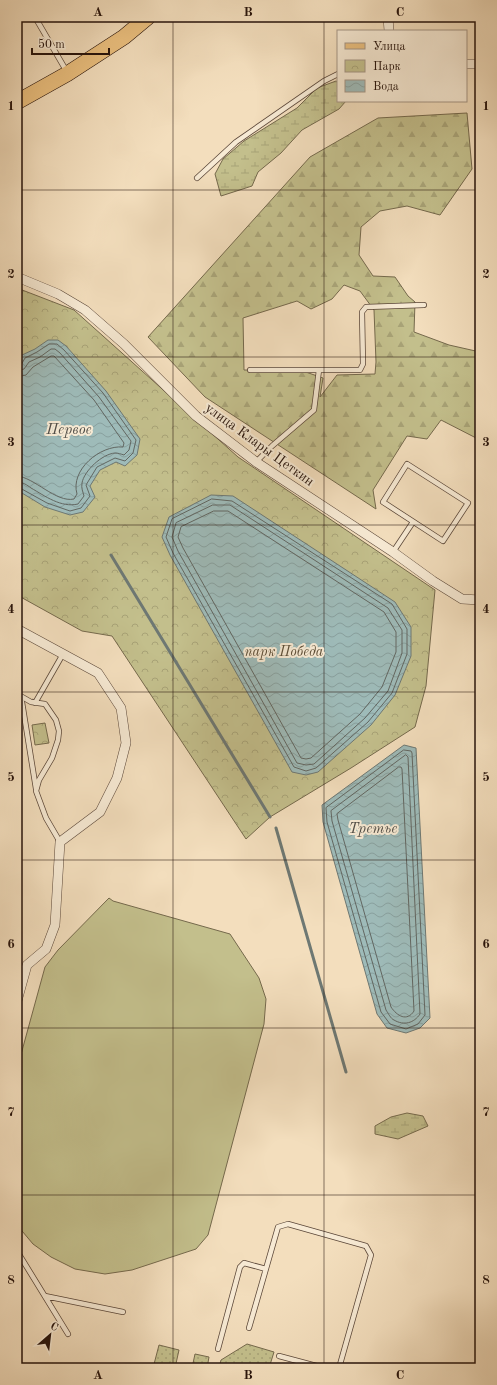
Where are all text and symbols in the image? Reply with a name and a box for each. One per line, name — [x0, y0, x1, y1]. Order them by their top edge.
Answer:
text: A — [93, 6, 103, 19]
text: B — [243, 6, 253, 19]
text: C — [396, 6, 404, 19]
scale bar — [32, 30, 109, 56]
legend — [337, 30, 467, 102]
text: 50 m — [38, 38, 65, 51]
text: Улица — [373, 41, 406, 53]
text: Парк — [373, 61, 401, 73]
text: Вода — [373, 81, 399, 93]
text: 1 — [7, 100, 15, 113]
text: 1 — [482, 100, 490, 113]
text: 2 — [7, 268, 15, 281]
text: 2 — [482, 268, 490, 281]
street label: улица Клары Цеткин — [202, 401, 317, 489]
water label: Первое — [45, 423, 92, 438]
text: 3 — [7, 436, 15, 449]
text: 3 — [482, 436, 490, 449]
text: 4 — [7, 603, 15, 616]
text: 4 — [482, 603, 490, 616]
park label: парк Победa — [245, 644, 324, 660]
text: 5 — [7, 771, 15, 784]
text: 5 — [482, 771, 490, 784]
water label: Третье — [349, 822, 397, 837]
text: 6 — [7, 938, 15, 951]
text: 6 — [482, 938, 490, 951]
text: 7 — [7, 1106, 15, 1119]
text: 7 — [482, 1106, 490, 1119]
text: 8 — [7, 1274, 15, 1287]
text: 8 — [482, 1274, 490, 1287]
north arrow — [30, 1315, 70, 1355]
text: С — [48, 1321, 60, 1334]
text: A — [93, 1369, 103, 1382]
text: B — [243, 1369, 253, 1382]
text: C — [396, 1369, 404, 1382]

